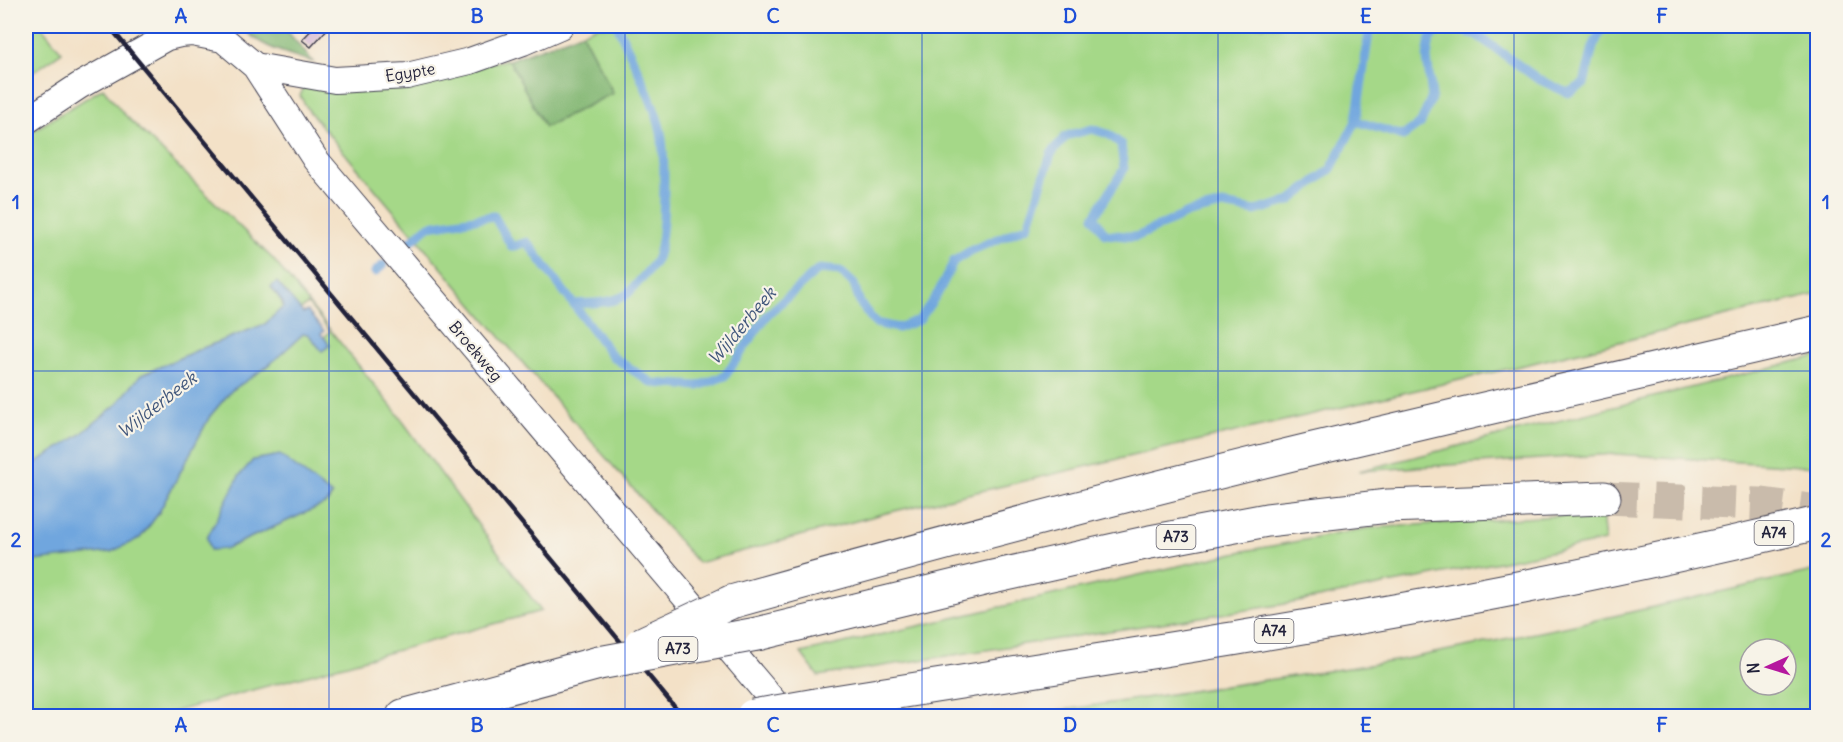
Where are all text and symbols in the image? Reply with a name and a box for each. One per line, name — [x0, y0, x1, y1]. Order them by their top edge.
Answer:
text: A — [175, 3, 188, 28]
text: B — [470, 3, 484, 28]
text: C — [766, 3, 780, 28]
text: D — [1063, 3, 1077, 28]
text: E — [1360, 3, 1372, 28]
text: F — [1656, 3, 1668, 28]
street label: Egypte — [384, 58, 436, 86]
text: 1 — [12, 189, 20, 214]
text: 1 — [1822, 189, 1830, 214]
water label: Wijlderbeek — [702, 281, 782, 369]
street label: Broekweg — [445, 317, 507, 385]
water label: Wijlderbeek — [112, 365, 202, 443]
road number: A74 — [1754, 521, 1794, 545]
road number: A73 — [1156, 525, 1196, 549]
text: 2 — [11, 527, 22, 552]
text: 2 — [1821, 527, 1832, 552]
road number: A74 — [1254, 619, 1294, 643]
road number: A73 — [658, 637, 698, 661]
north arrow — [1738, 637, 1798, 697]
text: N — [1743, 662, 1763, 674]
text: A — [175, 712, 188, 737]
text: B — [470, 712, 484, 737]
text: C — [766, 712, 780, 737]
text: D — [1063, 712, 1077, 737]
text: E — [1360, 712, 1372, 737]
text: F — [1656, 712, 1668, 737]

